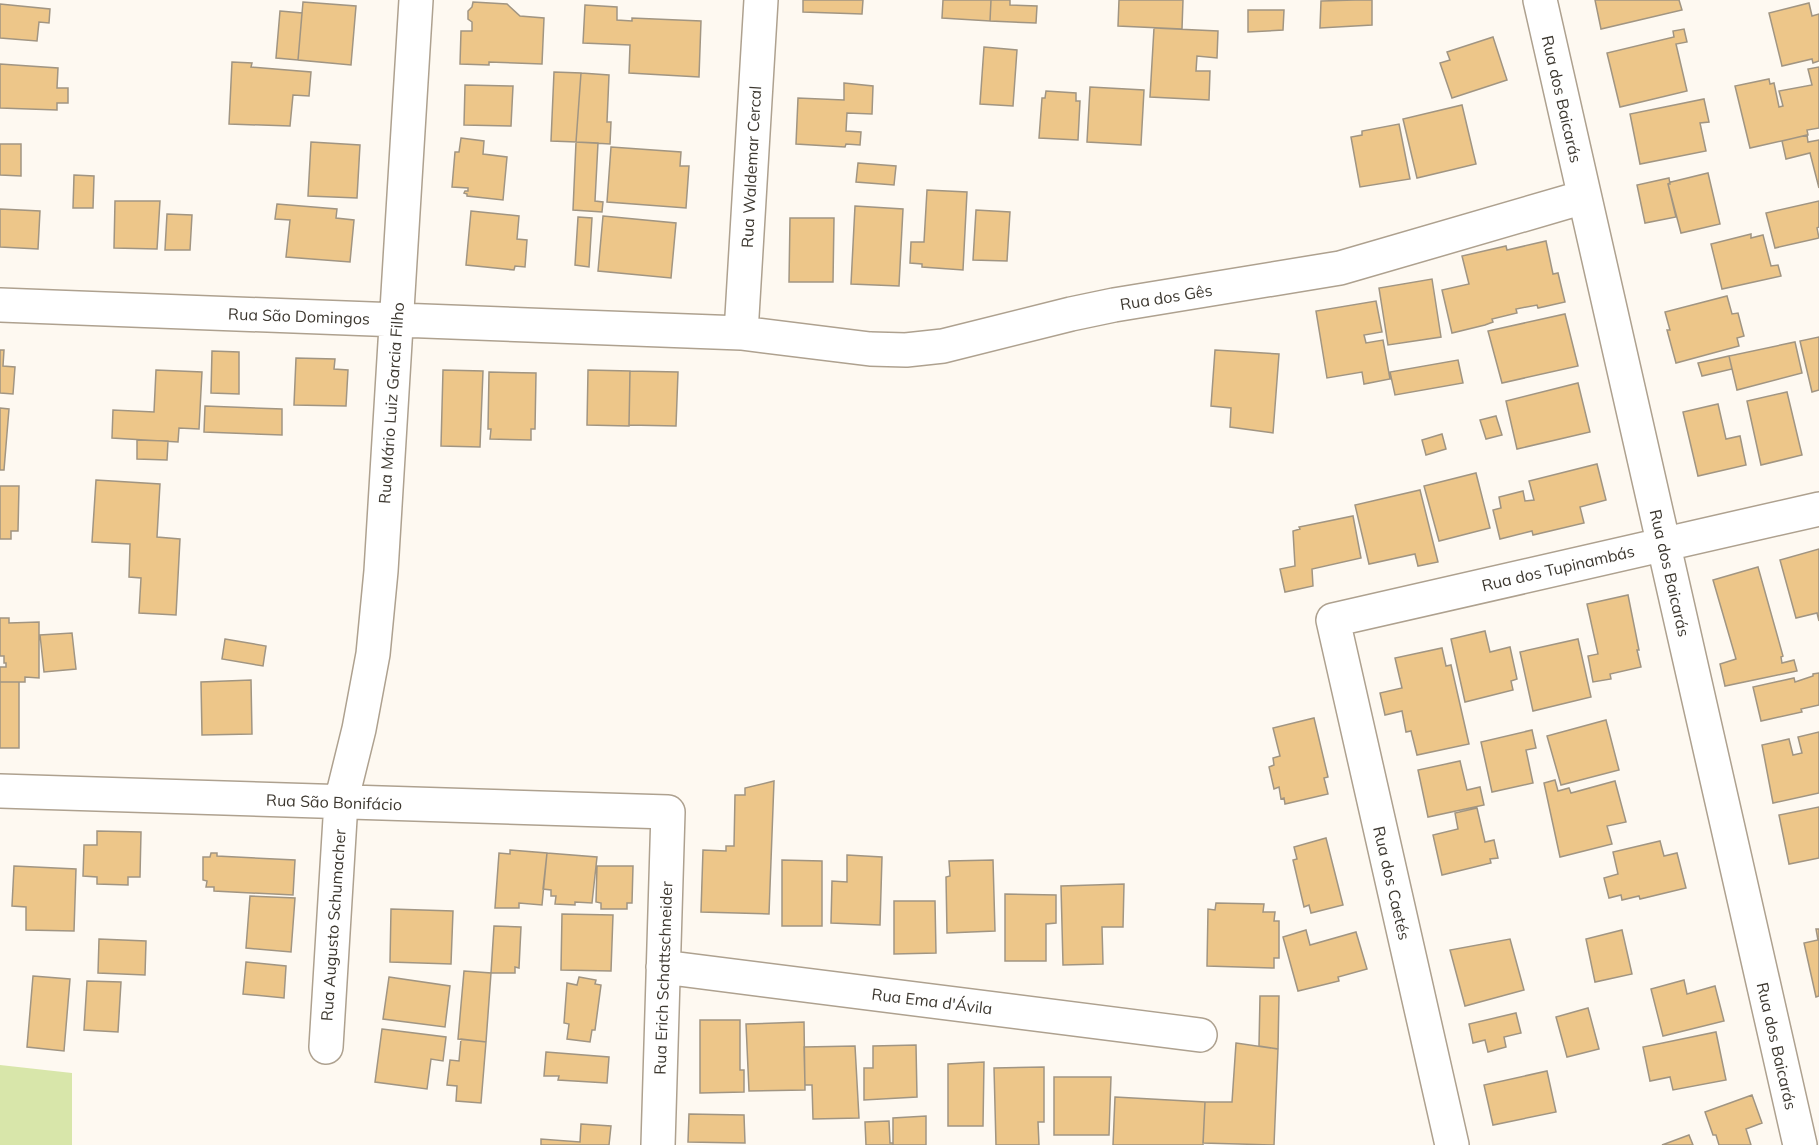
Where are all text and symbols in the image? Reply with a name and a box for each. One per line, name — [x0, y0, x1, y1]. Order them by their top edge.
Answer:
street label: Rua dos Baicarás — [1538, 33, 1586, 165]
street label: Rua Waldemar Cercal — [737, 85, 765, 249]
street label: Rua dos Gês — [1118, 280, 1214, 314]
street label: Rua Mário Luiz Garcia Filho — [374, 302, 408, 504]
street label: Rua São Domingos — [228, 304, 370, 328]
street label: Rua dos Baicarás — [1646, 507, 1694, 639]
street label: Rua dos Tupinambás — [1480, 541, 1636, 595]
street label: Rua São Bonifácio — [266, 790, 402, 814]
street label: Rua dos Caetés — [1369, 824, 1415, 942]
street label: Rua Augusto Schumacher — [316, 828, 350, 1022]
street label: Rua Erich Schattschneider — [650, 881, 676, 1075]
street label: Rua dos Baicarás — [1753, 980, 1801, 1112]
street label: Rua Ema d'Ávila — [870, 984, 994, 1018]

